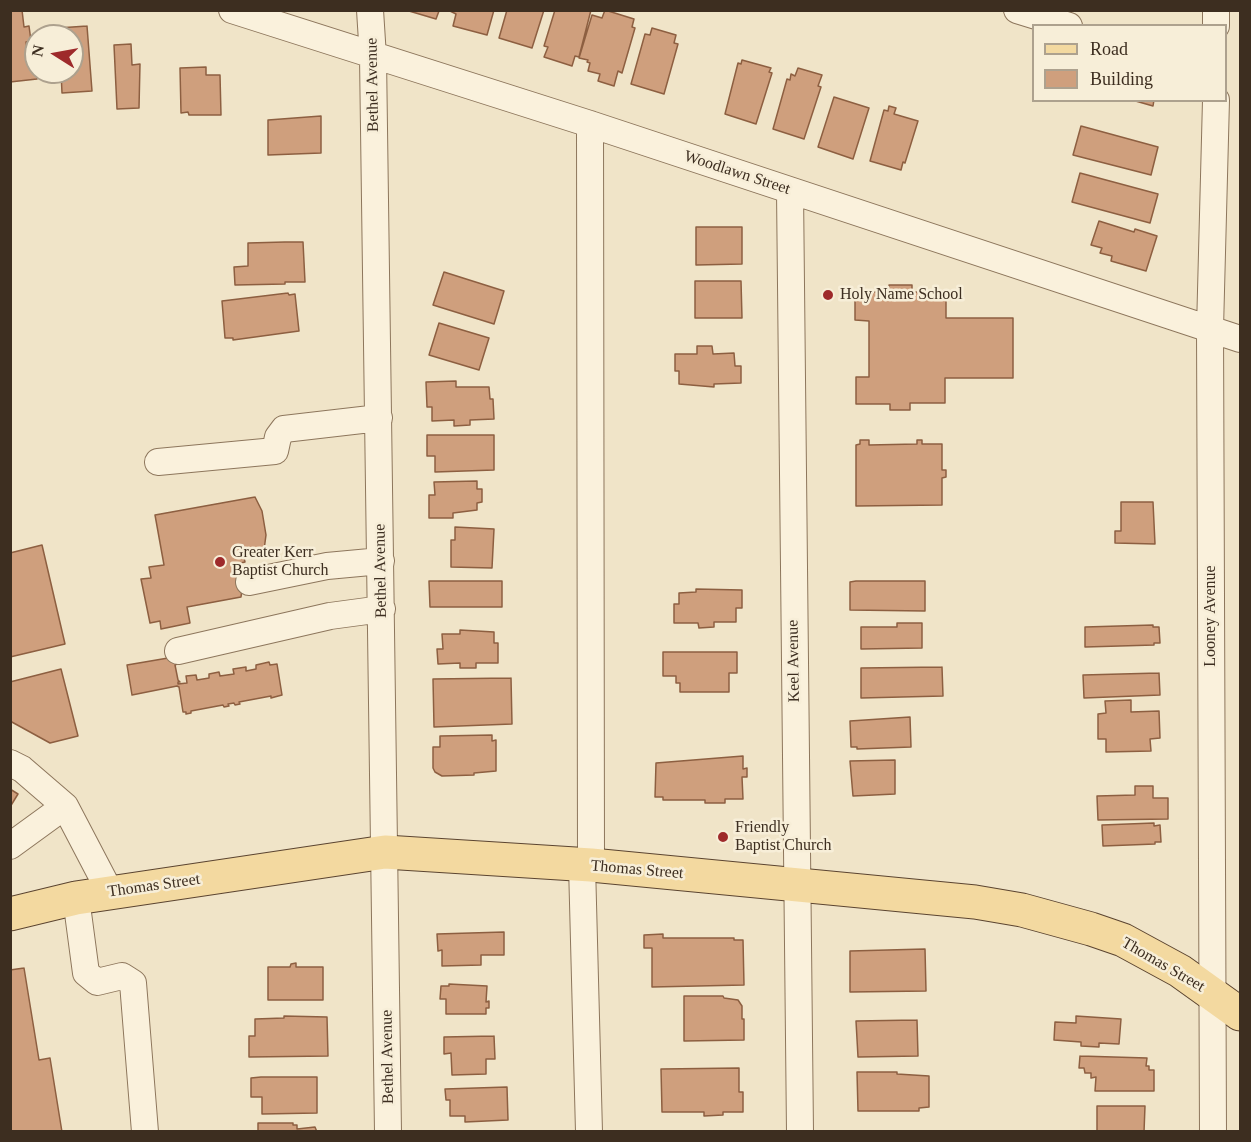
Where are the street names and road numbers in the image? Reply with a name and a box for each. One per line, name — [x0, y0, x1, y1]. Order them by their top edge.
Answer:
street label: Bethel Avenue — [363, 38, 383, 132]
street label: Woodlawn Street — [682, 147, 792, 199]
street label: Bethel Avenue — [371, 524, 391, 618]
street label: Looney Avenue — [1201, 565, 1221, 667]
street label: Keel Avenue — [784, 619, 804, 703]
street label: Thomas Street — [590, 856, 684, 884]
street label: Thomas Street — [107, 870, 201, 902]
street label: Thomas Street — [1118, 933, 1208, 997]
street label: Bethel Avenue — [378, 1010, 398, 1104]

